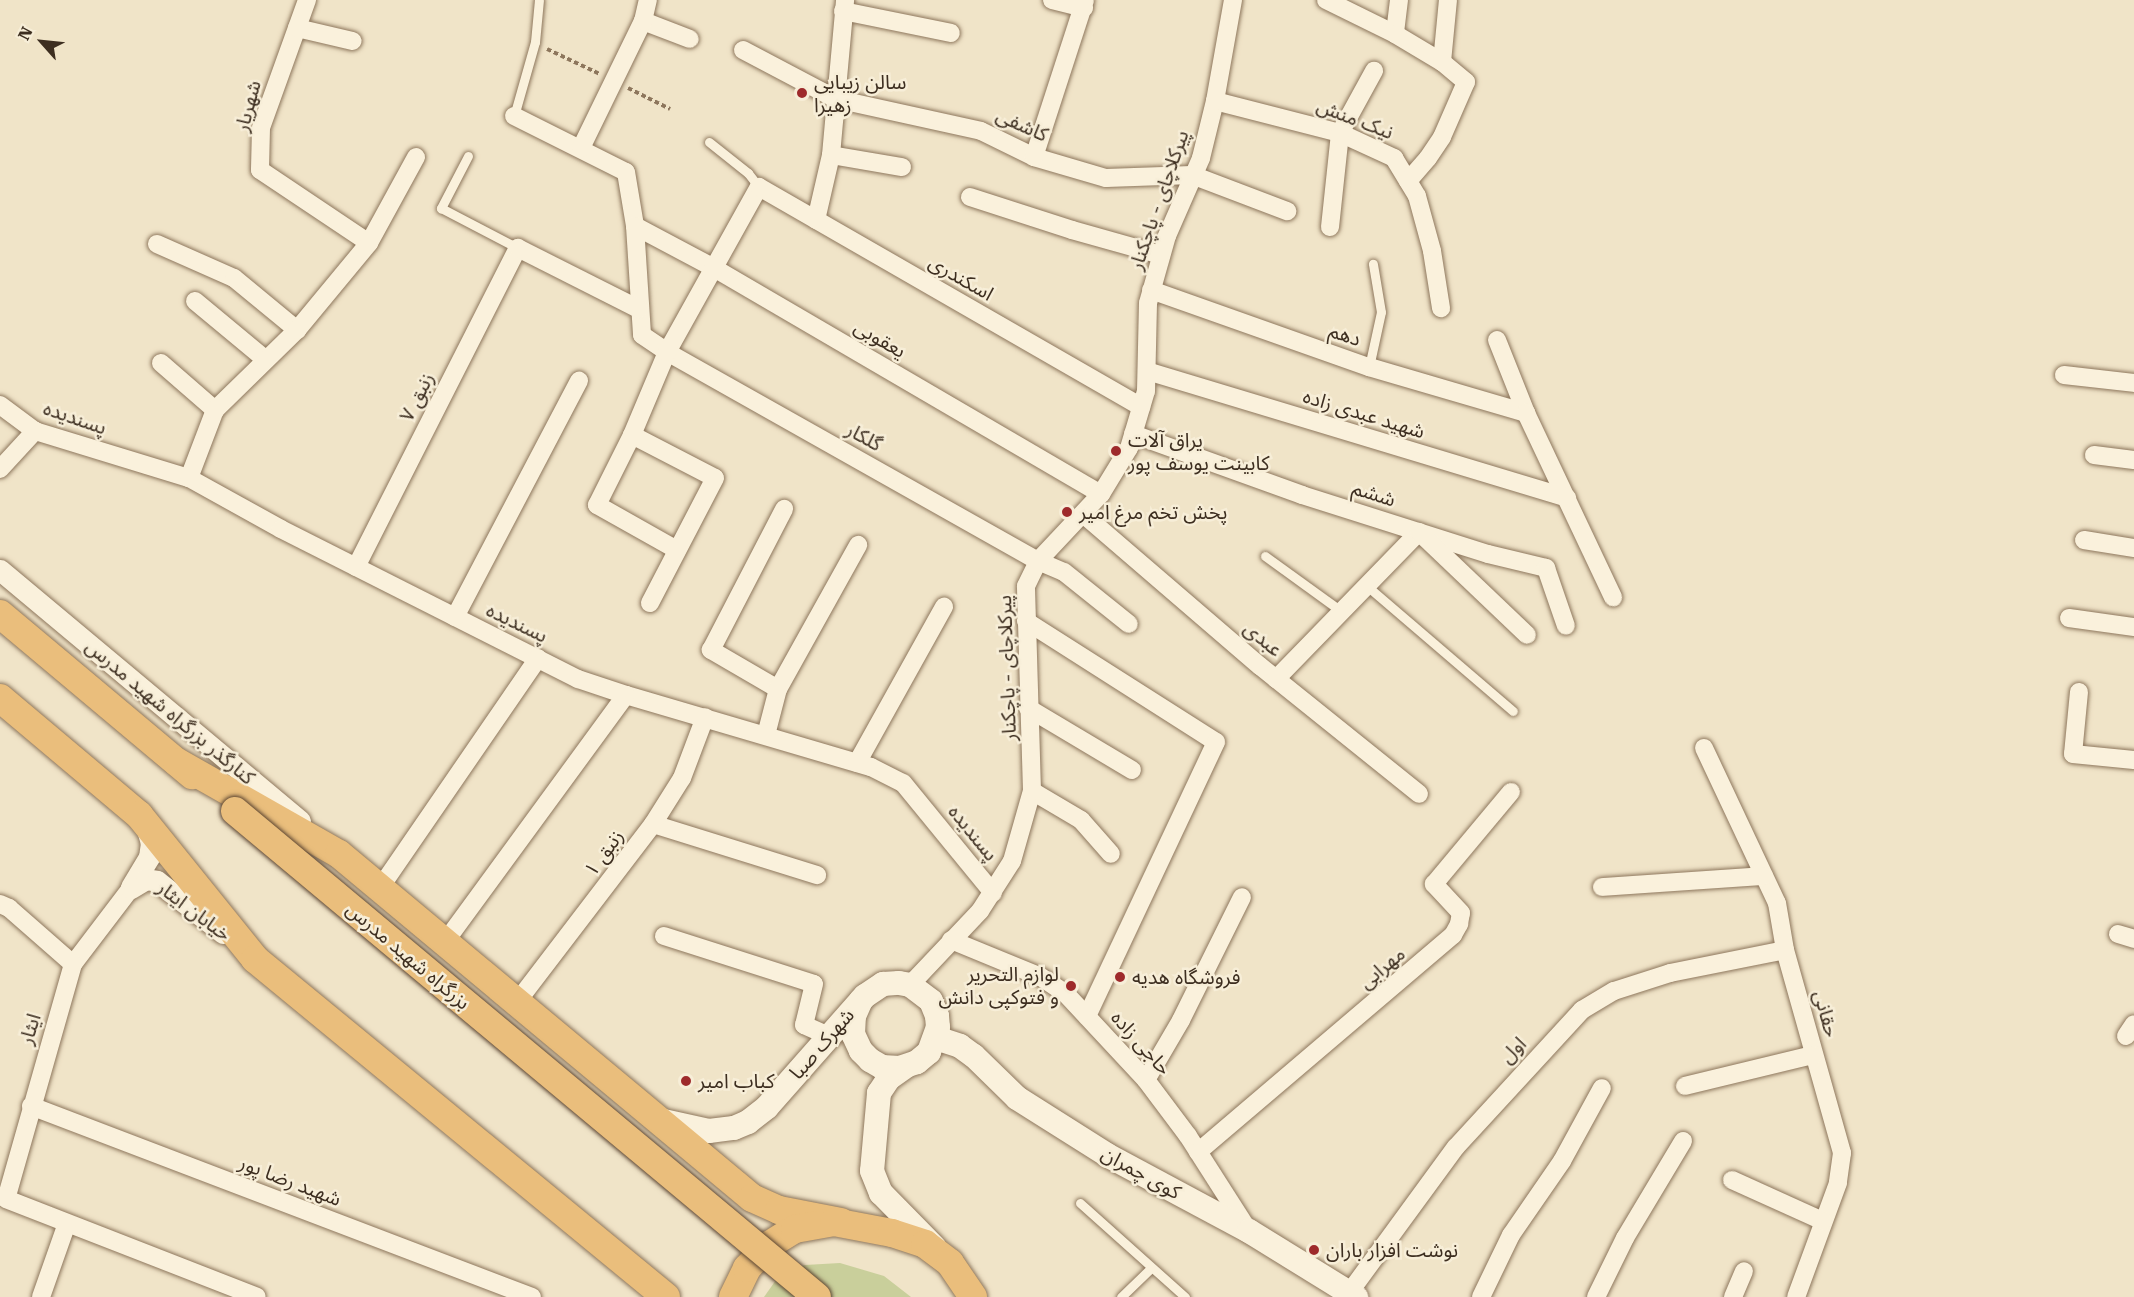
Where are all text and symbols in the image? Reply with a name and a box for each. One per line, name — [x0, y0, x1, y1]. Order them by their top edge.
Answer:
north arrow — [12, 12, 72, 72]
text: N — [14, 24, 37, 43]
place label: سالن زیبایی زهیرا — [814, 70, 906, 117]
street label: شهریار — [230, 78, 266, 134]
marker: سالن زیبایی زهیرا — [795, 86, 809, 100]
street label: نیک منش — [1313, 93, 1397, 145]
street label: کاشفی — [992, 103, 1052, 147]
street label: پیرکلاچای - پاچکنار — [1124, 127, 1194, 273]
street label: اسکندری — [924, 250, 998, 306]
street label: یعقوبی — [850, 315, 910, 363]
street label: دهم — [1326, 318, 1364, 352]
street label: زنبق ۷ — [395, 369, 439, 425]
street label: شهید عبدی زاده — [1300, 384, 1428, 444]
street label: پسندیده — [40, 396, 110, 440]
street label: گلکار — [842, 417, 886, 457]
place label: یراق آلات کابینت یوسف پور — [1128, 428, 1270, 475]
marker: یراق آلات کابینت یوسف پور — [1109, 444, 1123, 458]
street label: ششم — [1349, 476, 1399, 512]
place label: پخش تخم مرغ امیر — [1079, 500, 1227, 524]
marker: پخش تخم مرغ امیر — [1060, 505, 1074, 519]
street label: پیرکلاچای - پاچکنار — [992, 594, 1022, 742]
street label: پسندیده — [482, 598, 552, 648]
street label: عبدی — [1239, 616, 1287, 662]
street label: کنارگذر بزرگراه شهید مدرس — [81, 634, 259, 790]
street label: پسندیده — [943, 800, 1003, 866]
street label: زنبق ۱ — [579, 825, 629, 881]
street label: خیابان ایثار — [152, 875, 236, 947]
street label: بزرگراه شهید مدرس — [341, 897, 475, 1015]
street label: مهرابی — [1354, 942, 1410, 994]
place label: لوازم التحریر و فتوکپی دانش — [939, 963, 1059, 1010]
place label: فروشگاه هدیه — [1132, 965, 1240, 989]
marker: فروشگاه هدیه — [1113, 970, 1127, 984]
marker: لوازم التحریر و فتوکپی دانش — [1064, 979, 1078, 993]
street label: حقانی — [1808, 988, 1844, 1040]
street label: شهرک صبا — [785, 1004, 859, 1084]
street label: حاجی زاده — [1106, 1006, 1176, 1080]
street label: ایثار — [14, 1010, 46, 1048]
street label: اول — [1495, 1032, 1531, 1068]
place label: کباب امیر — [698, 1069, 774, 1093]
marker: کباب امیر — [679, 1074, 693, 1088]
street label: کوی چمران — [1097, 1141, 1185, 1205]
street label: شهید رضا پور — [236, 1151, 344, 1211]
place label: نوشت افزار باران — [1326, 1238, 1458, 1262]
marker: نوشت افزار باران — [1307, 1243, 1321, 1257]

